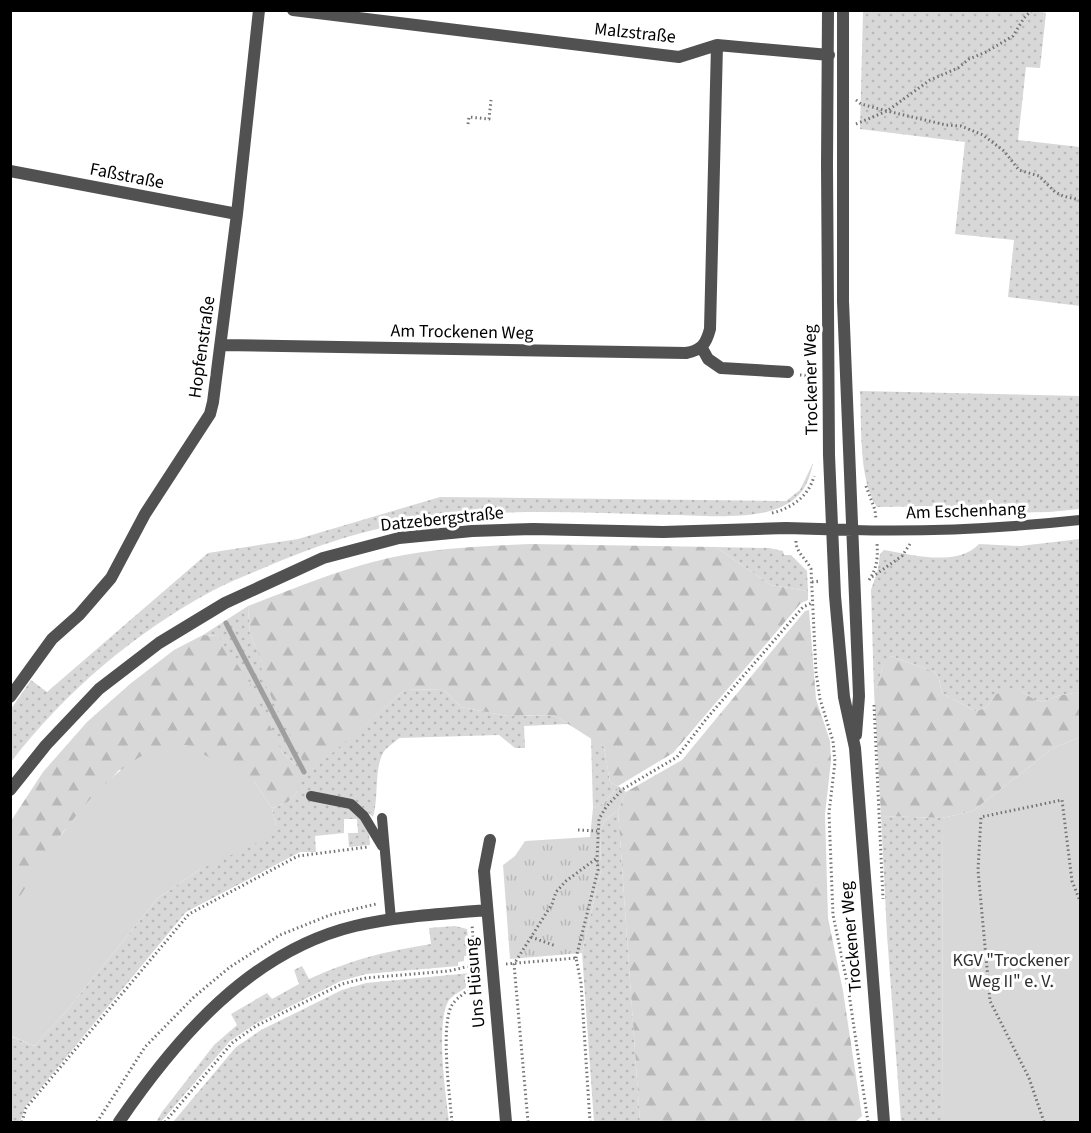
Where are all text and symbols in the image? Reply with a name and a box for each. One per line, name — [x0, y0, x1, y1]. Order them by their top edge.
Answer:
street label: Malzstraße — [593, 16, 677, 50]
street label: Faßstraße — [88, 157, 166, 195]
street label: Hopfenstraße — [182, 294, 222, 400]
street label: Am Trockenen Weg — [390, 318, 534, 346]
street label: Trockener Weg — [798, 324, 824, 436]
street label: Am Eschenhang — [906, 496, 1026, 526]
street label: Datzebergstraße — [379, 500, 505, 538]
street label: Trockener Weg — [834, 881, 868, 993]
street label: Uns Hüsung — [459, 937, 491, 1029]
park label: KGV "Trockener Weg II" e. V. — [953, 948, 1070, 994]

